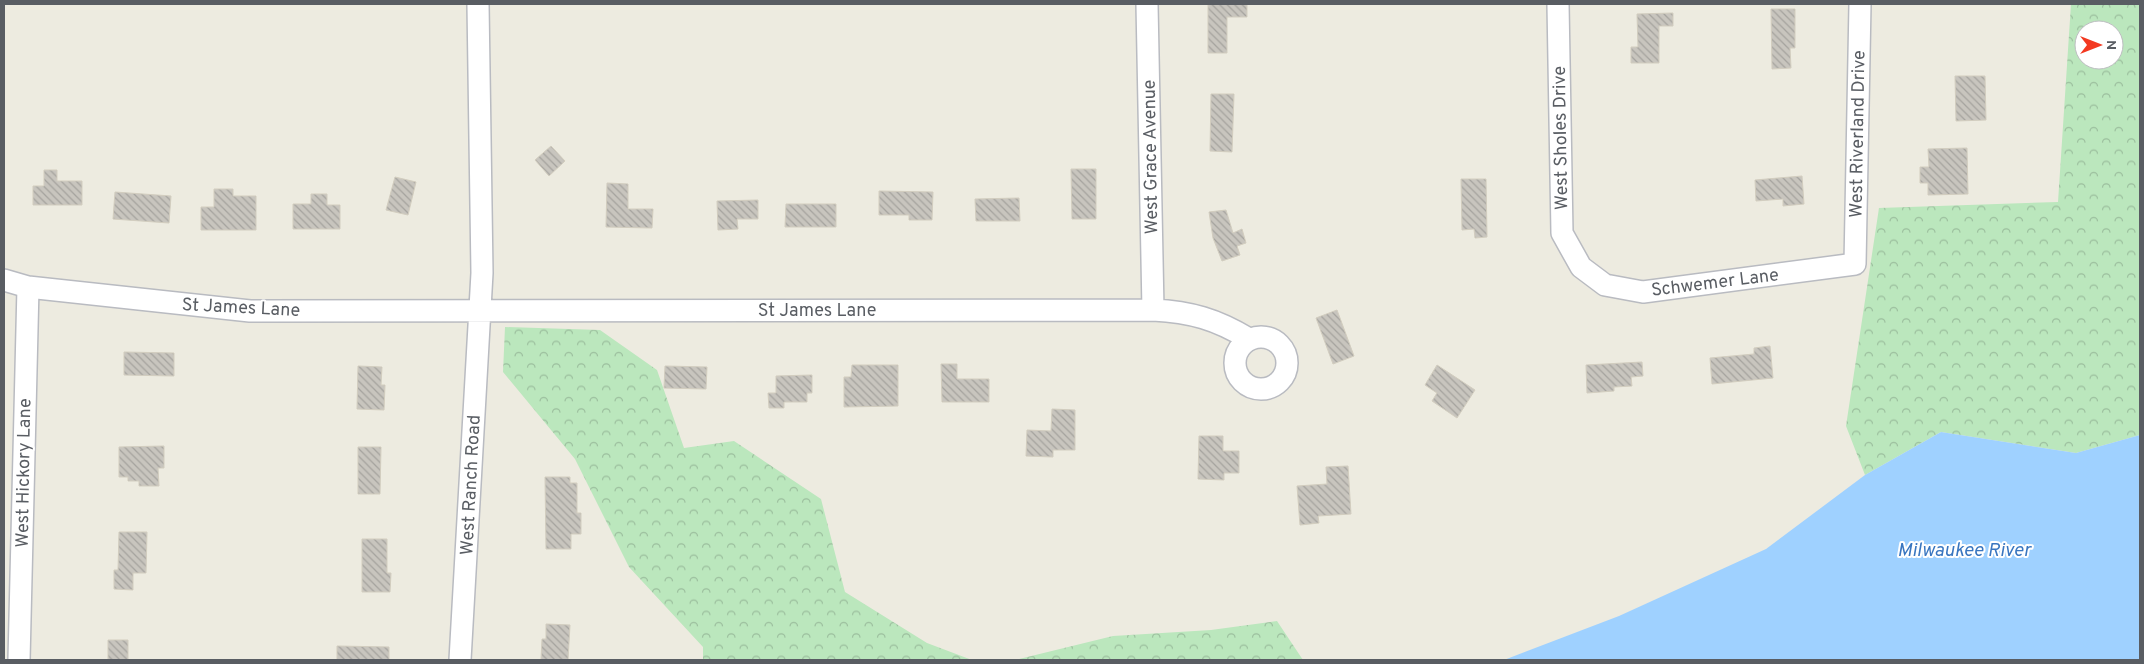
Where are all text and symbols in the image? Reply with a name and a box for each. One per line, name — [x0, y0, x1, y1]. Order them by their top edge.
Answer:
north arrow — [2074, 20, 2124, 70]
text: N — [2102, 40, 2119, 50]
street label: West Riverland Drive — [1846, 50, 1871, 218]
street label: West Sholes Drive — [1549, 66, 1574, 210]
street label: West Grace Avenue — [1139, 79, 1164, 235]
street label: Schwemer Lane — [1650, 264, 1780, 303]
street label: St James Lane — [181, 294, 301, 323]
street label: St James Lane — [758, 300, 876, 323]
street label: West Hickory Lane — [12, 398, 37, 548]
street label: West Ranch Road — [456, 414, 487, 556]
water label: Milwaukee River — [1897, 539, 2032, 563]

